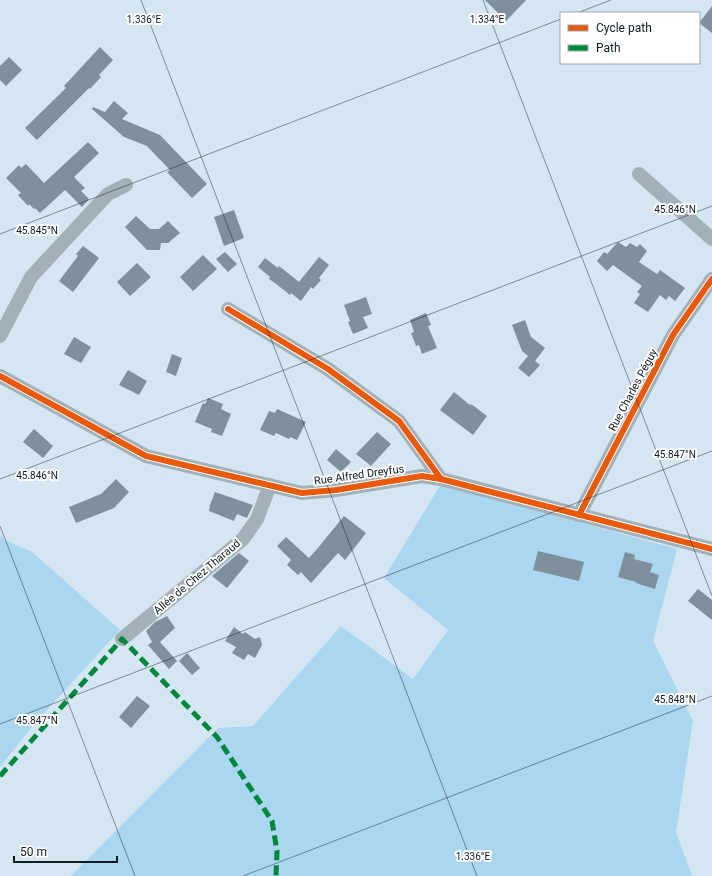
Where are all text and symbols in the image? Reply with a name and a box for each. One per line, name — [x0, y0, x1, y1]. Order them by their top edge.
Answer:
legend — [560, 12, 700, 64]
text: 1.336°E — [127, 14, 162, 25]
text: 1.334°E — [470, 14, 505, 25]
text: Cycle path — [596, 21, 652, 35]
text: Path — [596, 41, 621, 55]
text: 45.846°N — [654, 204, 696, 215]
text: 45.845°N — [16, 225, 58, 236]
street label: Rue Charles Péguy — [606, 346, 661, 433]
text: 45.847°N — [654, 449, 696, 460]
street label: Rue Alfred Dreyfus — [313, 462, 405, 488]
text: 45.846°N — [16, 470, 58, 481]
street label: Allée de Chez Tharaud — [151, 537, 243, 617]
text: 45.848°N — [654, 694, 696, 705]
text: 45.847°N — [16, 715, 58, 726]
scale bar — [14, 838, 117, 864]
text: 50 m — [20, 845, 47, 859]
text: 1.336°E — [456, 851, 491, 862]

